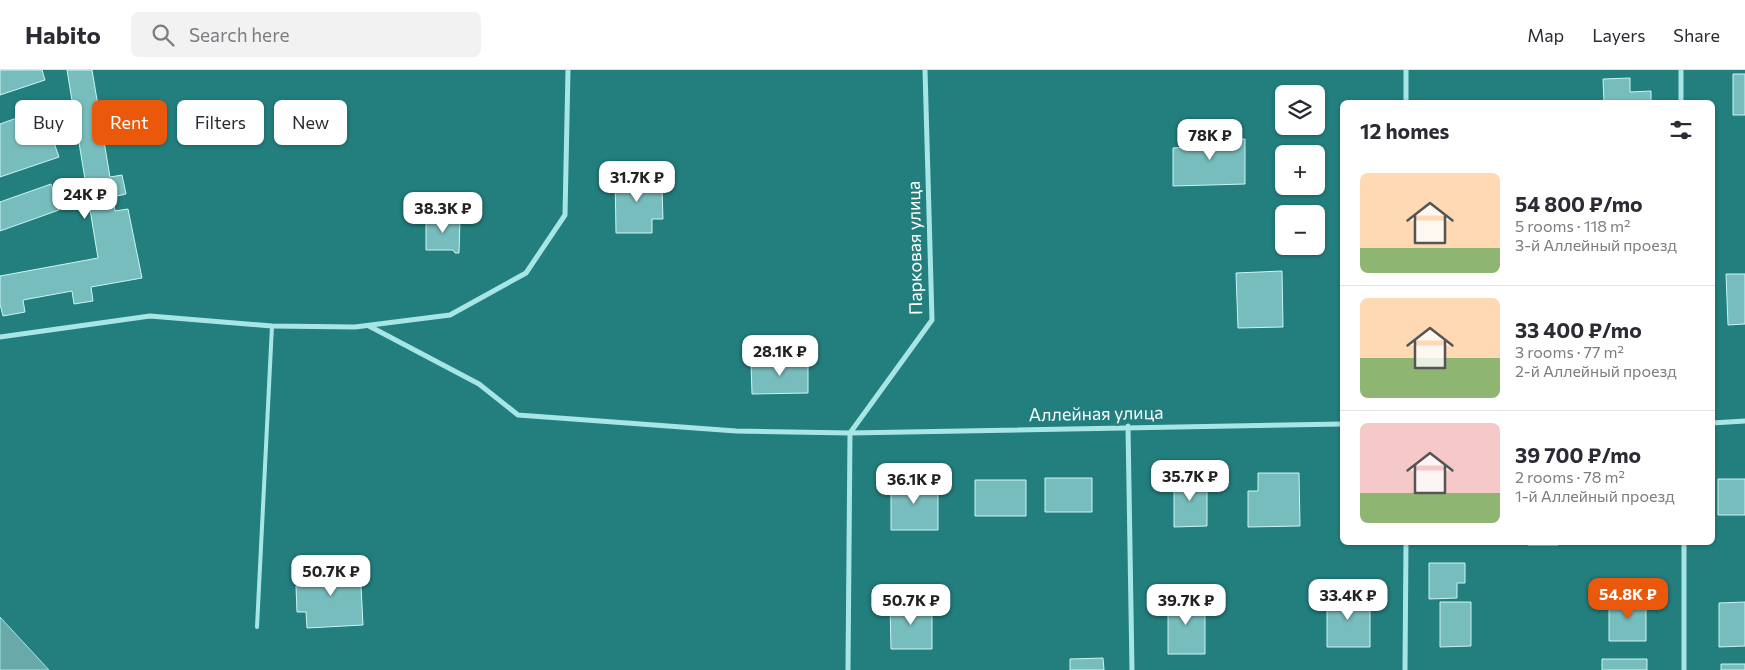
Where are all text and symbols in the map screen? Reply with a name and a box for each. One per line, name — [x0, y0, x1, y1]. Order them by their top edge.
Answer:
search box — [131, 12, 481, 57]
text: Habito — [25, 20, 101, 49]
icon: search — [149, 21, 177, 49]
text: Search here — [189, 23, 289, 46]
text: Map — [1527, 24, 1564, 46]
text: Layers — [1592, 24, 1645, 46]
text: Share — [1673, 24, 1720, 46]
map controls — [1275, 85, 1325, 255]
button: layers — [1275, 85, 1325, 135]
chip: Buy — [15, 100, 82, 145]
chip: Rent — [92, 100, 167, 145]
chip: Filters — [177, 100, 264, 145]
chip: New — [274, 100, 347, 145]
icon: filters — [1667, 116, 1695, 144]
pin: 78K ₽ — [1175, 118, 1245, 161]
text: 12 homes — [1360, 118, 1449, 143]
text: 78K ₽ — [1188, 125, 1232, 144]
button: + — [1275, 145, 1325, 195]
pin: 31.7K ₽ — [591, 160, 683, 203]
text: 31.7K ₽ — [610, 167, 664, 186]
pin: 24K ₽ — [50, 178, 120, 220]
street label: Парковая улица — [902, 181, 926, 315]
text: 24K ₽ — [63, 184, 107, 203]
pin: 38.3K ₽ — [397, 191, 489, 234]
text: 54 800 ₽/mo — [1515, 191, 1643, 216]
icon: home — [1400, 193, 1460, 253]
text: 38.3K ₽ — [414, 198, 472, 217]
button: − — [1275, 205, 1325, 255]
text: 5 rooms · 118 m² — [1515, 216, 1630, 235]
text: 3-й Аллейный проезд — [1515, 235, 1677, 254]
text: 33 400 ₽/mo — [1515, 317, 1642, 342]
icon: home — [1400, 318, 1460, 378]
pin: 28.1K ₽ — [734, 334, 826, 377]
text: 28.1K ₽ — [753, 341, 807, 360]
text: 3 rooms · 77 m² — [1515, 342, 1624, 361]
text: 2-й Аллейный проезд — [1515, 361, 1677, 380]
street label: Аллейная улица — [1028, 401, 1164, 425]
text: 39 700 ₽/mo — [1515, 442, 1641, 467]
icon: home — [1400, 443, 1460, 503]
pin: 35.7K ₽ — [1144, 460, 1236, 502]
pin: 36.1K ₽ — [868, 462, 960, 505]
text: 35.7K ₽ — [1162, 466, 1218, 485]
text: 2 rooms · 78 m² — [1515, 467, 1625, 486]
text: 36.1K ₽ — [887, 469, 941, 488]
text: 1-й Аллейный проезд — [1515, 486, 1675, 505]
pin: 50.7K ₽ — [285, 554, 377, 597]
text: 50.7K ₽ — [302, 561, 360, 580]
pin: 33.4K ₽ — [1302, 578, 1394, 621]
pin: 54.8K ₽ — [1582, 578, 1674, 620]
pin: 50.7K ₽ — [865, 584, 957, 626]
pin: 39.7K ₽ — [1140, 584, 1232, 626]
text: 54.8K ₽ — [1599, 584, 1657, 603]
text: 33.4K ₽ — [1319, 585, 1377, 604]
text: 50.7K ₽ — [882, 590, 940, 609]
text: 39.7K ₽ — [1158, 590, 1214, 609]

